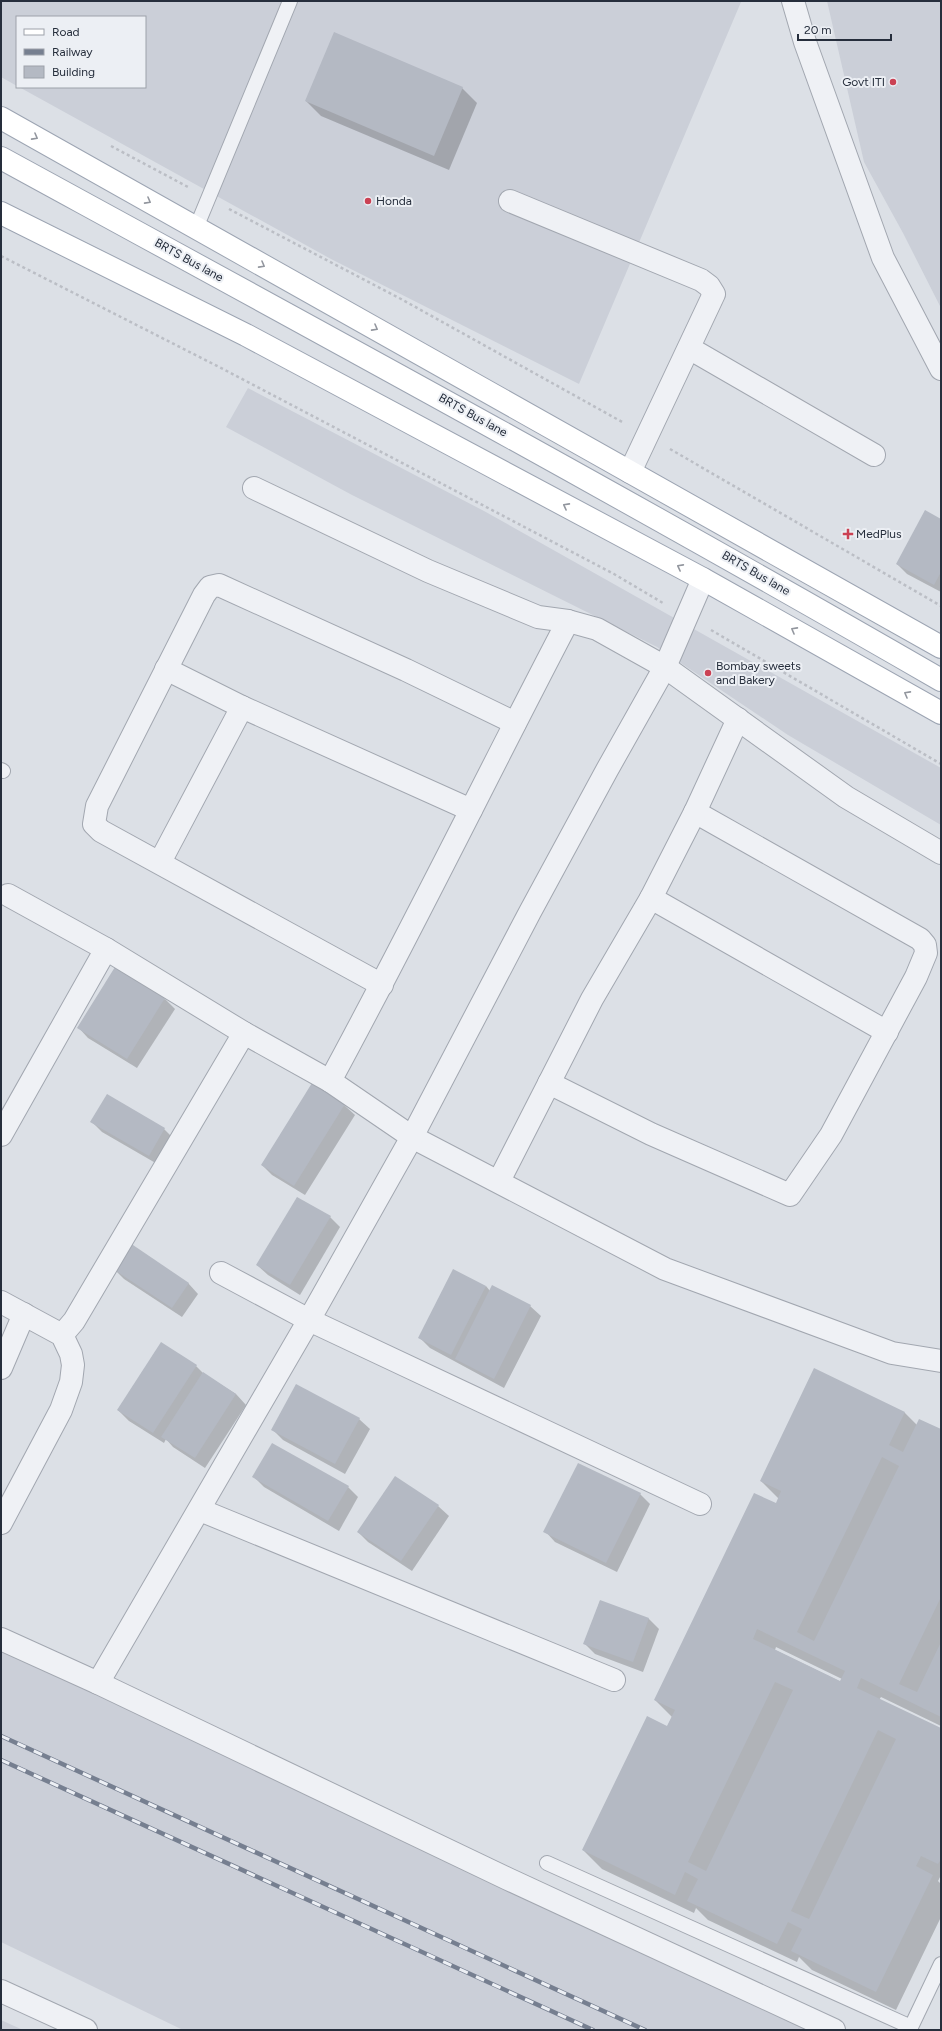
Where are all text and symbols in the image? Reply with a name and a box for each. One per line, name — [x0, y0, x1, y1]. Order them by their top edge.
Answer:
legend — [16, 16, 146, 88]
scale bar — [798, 16, 891, 42]
text: 20 m — [804, 23, 832, 37]
text: Road — [52, 25, 80, 39]
text: Railway — [52, 45, 93, 59]
text: Building — [52, 65, 95, 79]
place label: Govt ITI — [842, 75, 885, 89]
marker: Govt ITI — [888, 77, 898, 87]
one-way arrow — [31, 133, 38, 140]
place label: Honda — [376, 194, 412, 208]
marker: Honda — [363, 196, 373, 206]
one-way arrow — [144, 197, 151, 204]
street label: BRTS Bus lane — [152, 235, 226, 285]
one-way arrow — [258, 260, 265, 267]
one-way arrow — [371, 324, 378, 331]
street label: BRTS Bus lane — [436, 390, 510, 440]
one-way arrow — [563, 503, 570, 510]
place label: MedPlus — [856, 527, 902, 541]
marker: MedPlus — [843, 529, 853, 539]
street label: BRTS Bus lane — [719, 548, 793, 598]
one-way arrow — [677, 564, 685, 572]
one-way arrow — [791, 628, 798, 635]
place label: Bombay sweets and Bakery — [716, 659, 801, 687]
marker: Bombay sweets and Bakery — [703, 668, 713, 678]
one-way arrow — [904, 692, 911, 699]

